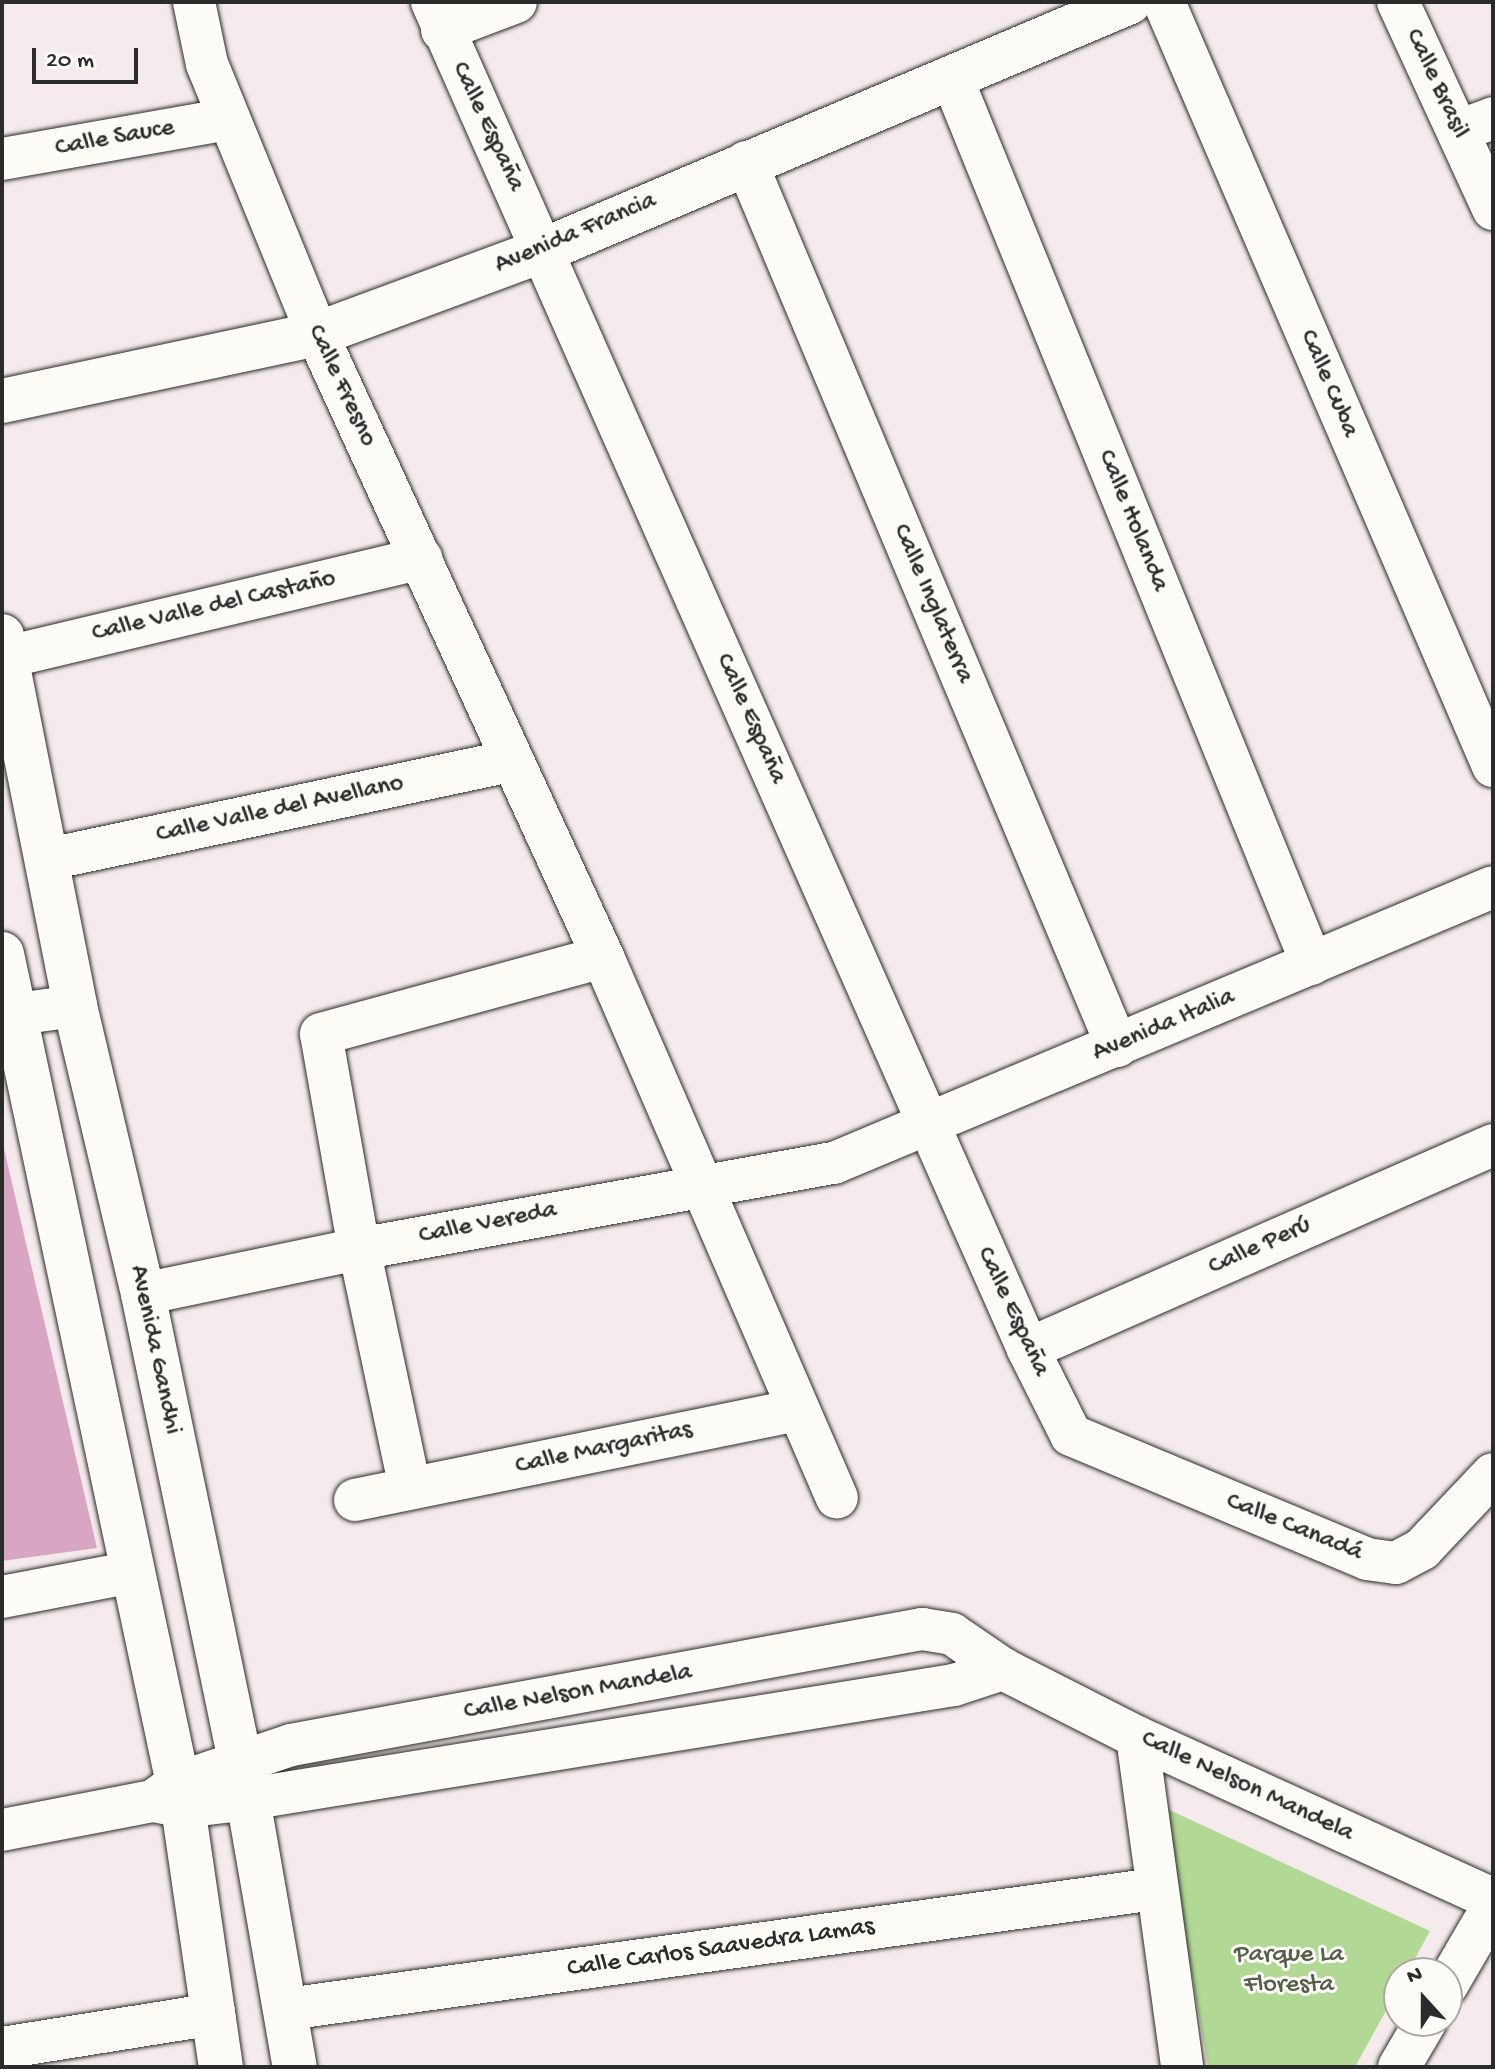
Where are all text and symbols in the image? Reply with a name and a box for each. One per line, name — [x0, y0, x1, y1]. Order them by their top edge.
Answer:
street label: Calle Brasil — [1397, 24, 1475, 144]
scale bar — [36, 32, 142, 82]
text: 20 m — [46, 47, 94, 76]
street label: Calle España — [443, 57, 531, 197]
street label: Calle Sauce — [53, 113, 177, 165]
street label: Avenida Francia — [491, 186, 661, 282]
street label: Calle Fresno — [299, 320, 383, 452]
street label: Calle Cuba — [1291, 325, 1365, 443]
street label: Calle Holanda — [1089, 446, 1175, 596]
street label: Calle Inglaterra — [884, 520, 980, 688]
street label: Calle Valle del Castaño — [89, 564, 339, 650]
street label: Calle España — [707, 649, 793, 789]
street label: Calle Valle del Avellano — [154, 769, 406, 851]
street label: Avenida Italia — [1088, 982, 1240, 1070]
street label: Calle Vereda — [416, 1195, 560, 1253]
street label: Calle Perú — [1204, 1211, 1316, 1283]
street label: Calle España — [968, 1242, 1056, 1382]
street label: Avenida Gandhi — [121, 1263, 187, 1437]
street label: Calle Margaritas — [513, 1415, 695, 1483]
street label: Calle Canadá — [1221, 1486, 1367, 1570]
street label: Calle Nelson Mandela — [462, 1658, 694, 1728]
street label: Calle Nelson Mandela — [1136, 1724, 1358, 1850]
street label: Calle Carlos Saavedra Lamas — [566, 1912, 876, 1986]
park label: Parque La Floresta — [1234, 1940, 1344, 2002]
north arrow — [1383, 1957, 1463, 2037]
text: N — [1404, 1962, 1426, 1991]

